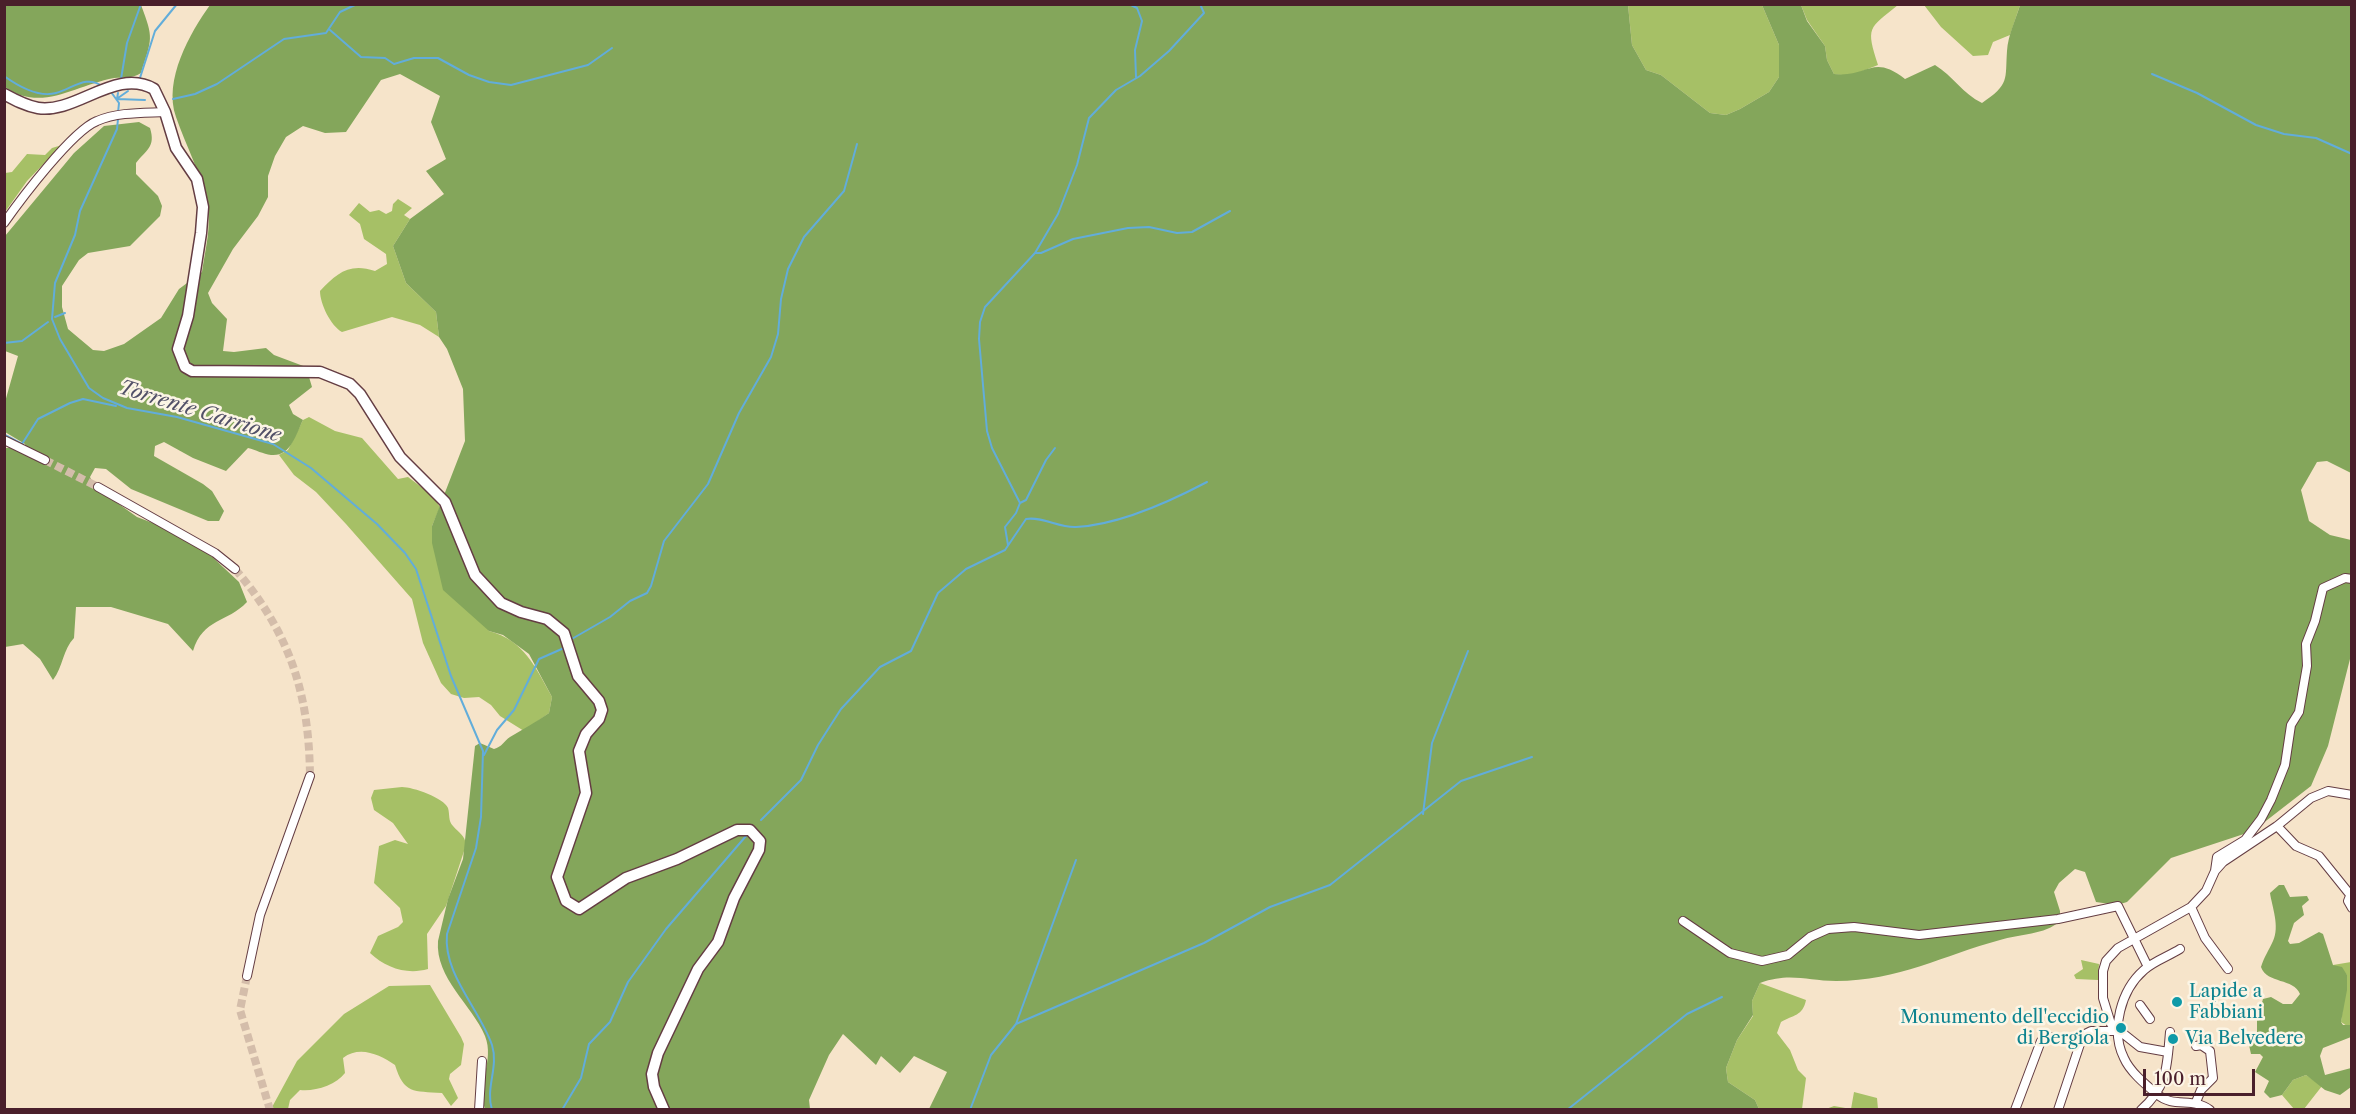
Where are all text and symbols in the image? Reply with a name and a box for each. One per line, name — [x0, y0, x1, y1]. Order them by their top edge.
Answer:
water label: Torrente Carrione — [116, 376, 284, 448]
place label: Lapide a Fabbiani — [2189, 981, 2263, 1024]
marker: Lapide a Fabbiani — [2170, 995, 2184, 1009]
place label: Monumento dell'eccidio di Bergiola — [1900, 1007, 2109, 1050]
marker: Monumento dell'eccidio di Bergiola — [2114, 1021, 2128, 1035]
place label: Via Belvedere — [2185, 1028, 2303, 1050]
marker: Via Belvedere — [2166, 1032, 2180, 1046]
scale bar — [2146, 1057, 2258, 1095]
text: 100 m — [2154, 1068, 2206, 1090]

